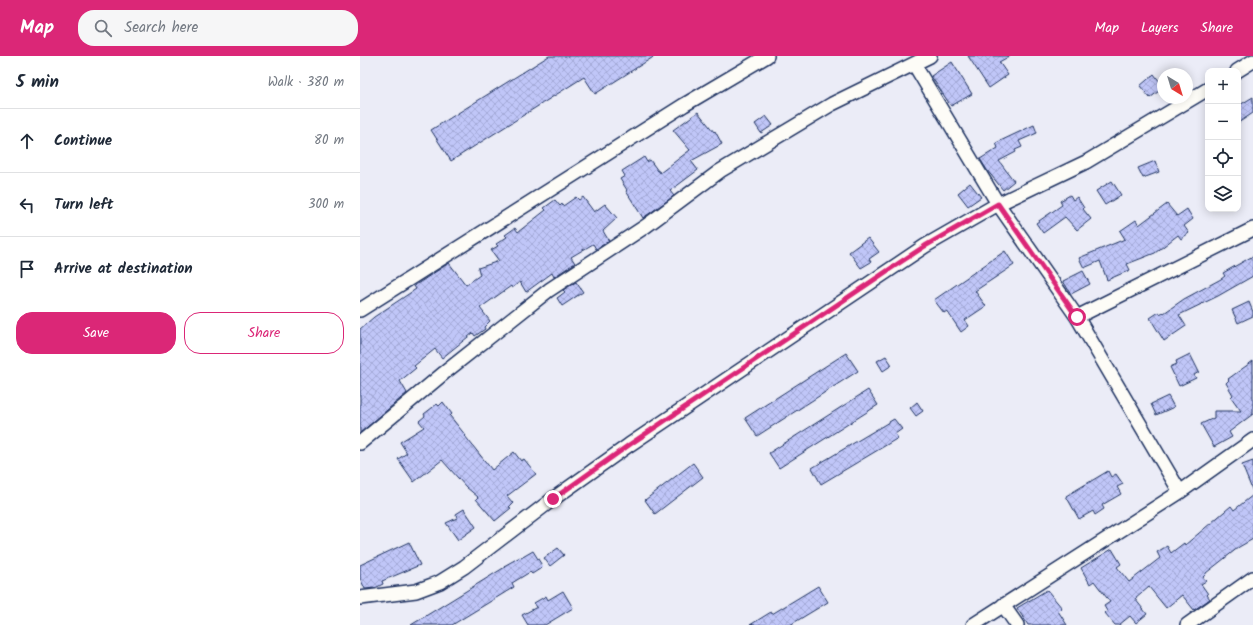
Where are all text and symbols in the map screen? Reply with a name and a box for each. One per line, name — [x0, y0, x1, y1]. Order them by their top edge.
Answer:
search box — [78, 10, 358, 46]
text: Map — [20, 13, 54, 43]
text: Search here — [124, 16, 198, 40]
icon: search — [92, 17, 114, 39]
text: Map — [1095, 17, 1119, 39]
text: Layers — [1141, 17, 1179, 39]
text: Share — [1201, 17, 1233, 39]
north arrow — [1157, 68, 1193, 104]
map controls — [1205, 68, 1241, 212]
button: + — [1205, 68, 1241, 104]
text: 5 min — [16, 69, 59, 96]
text: Walk · 380 m — [268, 72, 344, 93]
button: − — [1205, 104, 1241, 140]
text: Continue — [54, 129, 112, 153]
icon: ahead — [16, 130, 38, 152]
text: 80 m — [314, 130, 344, 151]
button: locate — [1205, 140, 1241, 176]
button: layers — [1205, 176, 1241, 212]
text: Turn left — [54, 193, 114, 217]
icon: left — [16, 194, 38, 216]
text: 300 m — [308, 194, 344, 215]
text: Arrive at destination — [54, 257, 193, 281]
icon: arrive — [16, 258, 38, 280]
route start — [1068, 308, 1086, 326]
button: Save — [16, 312, 176, 354]
button: Share — [184, 312, 344, 354]
route end — [544, 490, 562, 508]

